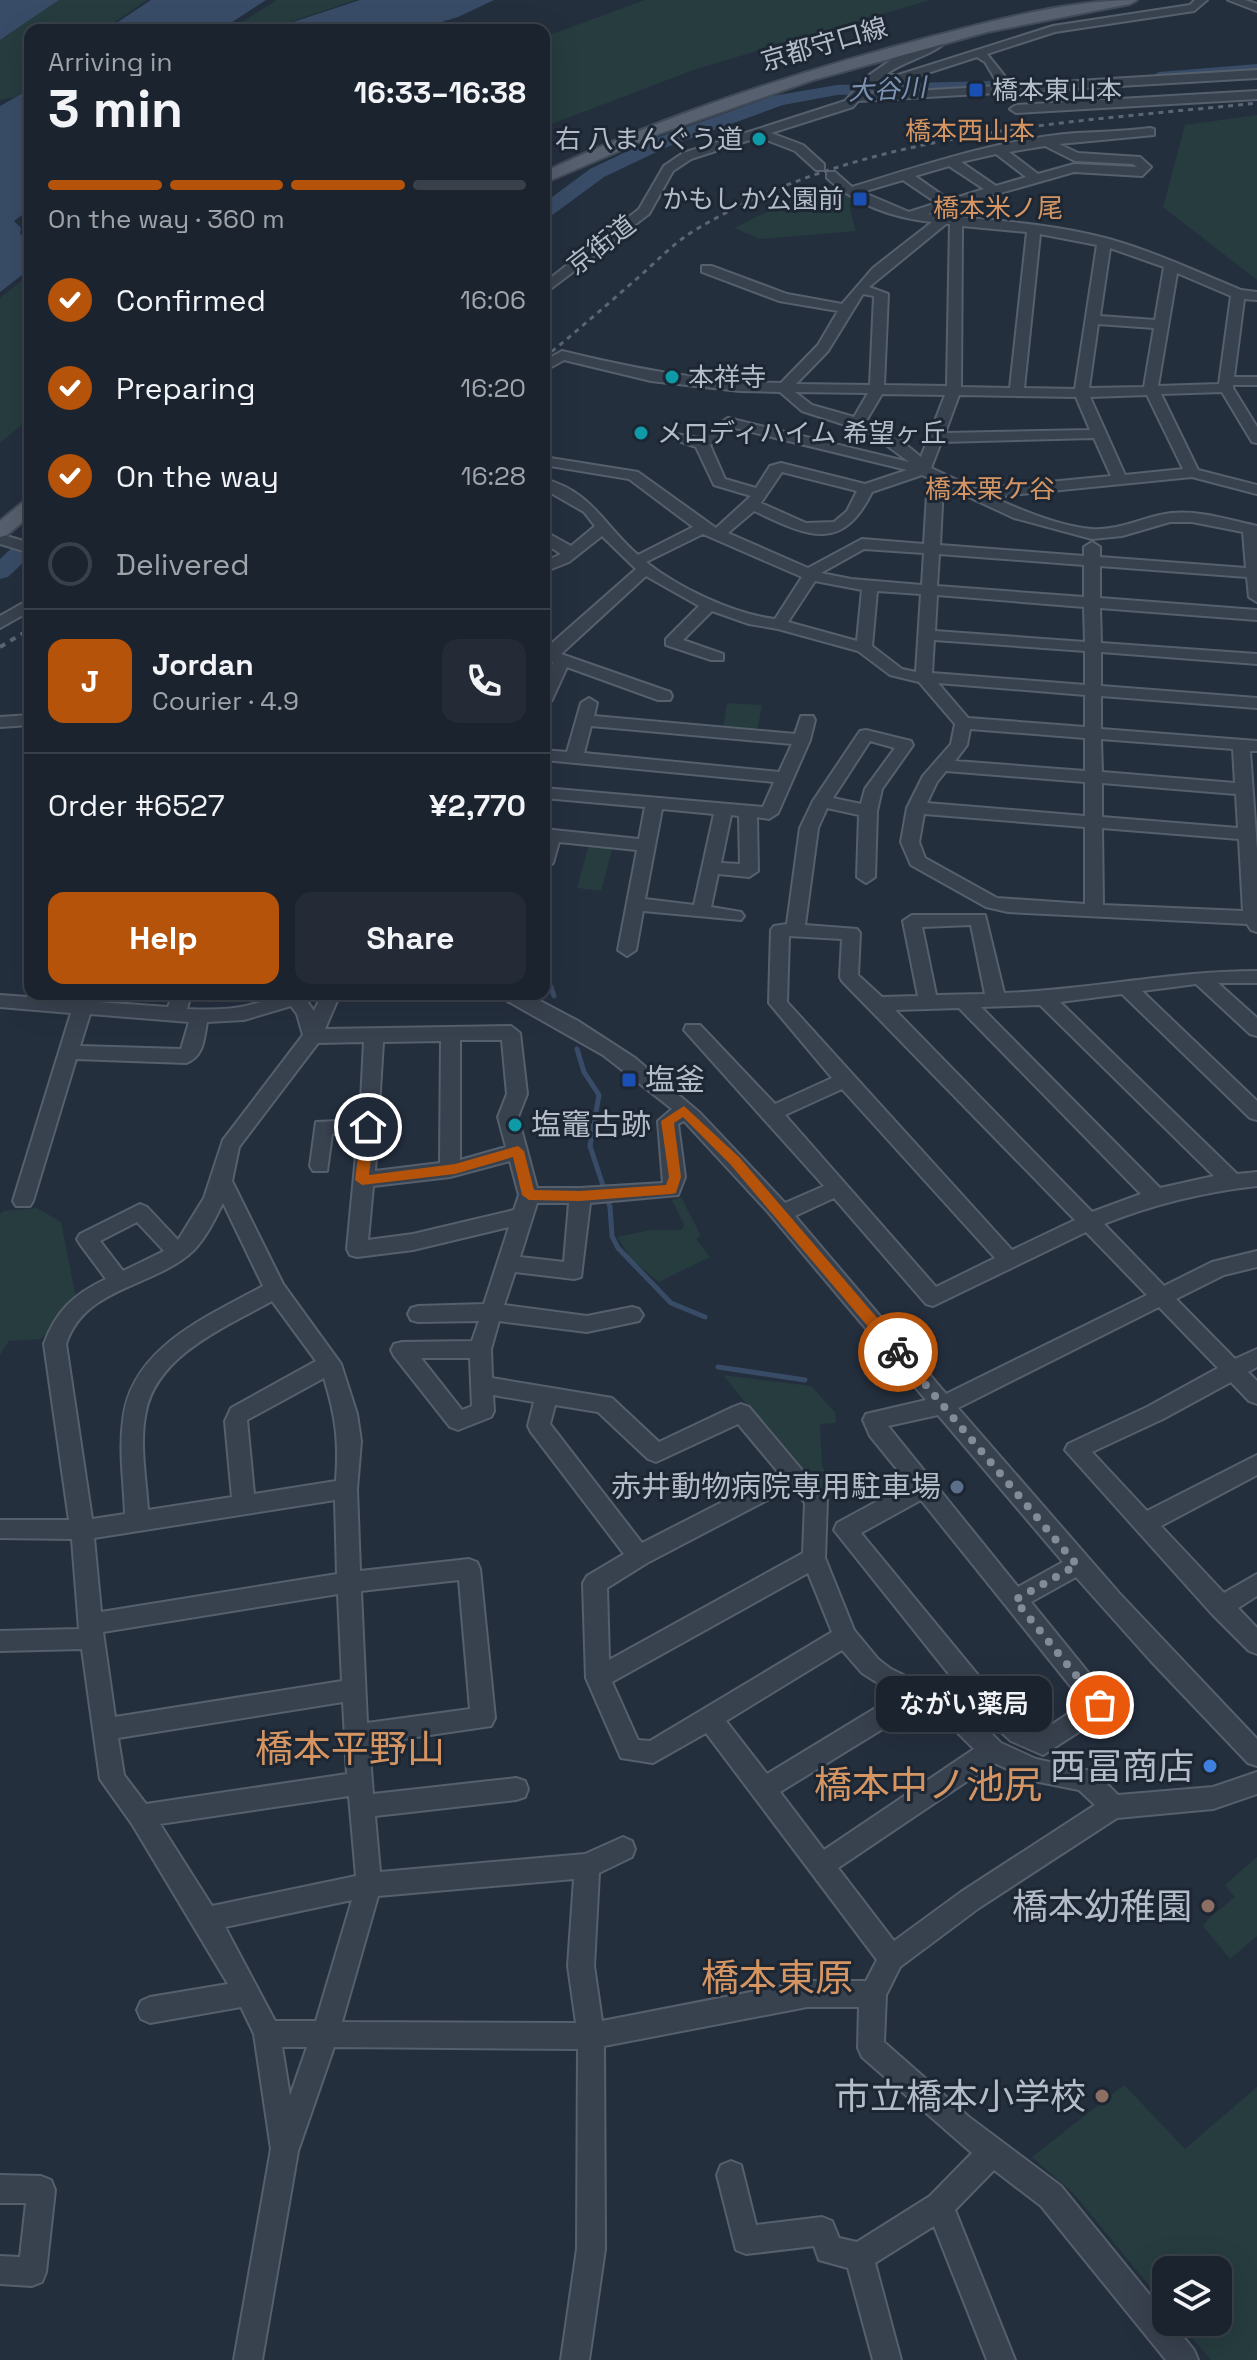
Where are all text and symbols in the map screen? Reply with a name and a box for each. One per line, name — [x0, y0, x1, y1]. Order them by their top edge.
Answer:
street label: 京都守口線 — [757, 10, 891, 78]
text: Arriving in — [48, 45, 172, 79]
water label: 大谷川 — [847, 70, 930, 108]
text: 16:33–16:38 — [354, 73, 526, 112]
place label: 橋本東山本 — [992, 73, 1122, 107]
text: 3 min — [48, 76, 183, 142]
marker: 橋本東山本 — [967, 81, 985, 99]
district label: 橋本西山本 — [905, 114, 1035, 148]
place label: 右 八まんぐう道 — [555, 122, 743, 156]
marker: 右 八まんぐう道 — [750, 130, 768, 148]
place label: かもしか公園前 — [662, 182, 844, 216]
marker: かもしか公園前 — [851, 190, 869, 208]
district label: 橋本米ノ尾 — [933, 191, 1063, 225]
text: On the way · 360 m — [48, 202, 285, 236]
street label: 京街道 — [560, 208, 642, 282]
icon: check — [48, 278, 92, 322]
text: Confirmed — [116, 281, 266, 320]
text: 16:06 — [460, 283, 526, 317]
place label: 本祥寺 — [688, 360, 766, 394]
icon: check — [48, 366, 92, 410]
marker: 本祥寺 — [663, 368, 681, 386]
text: Preparing — [116, 369, 255, 408]
text: 16:20 — [460, 371, 526, 405]
place label: メロディハイム 希望ヶ丘 — [657, 416, 947, 450]
marker: メロディハイム 希望ヶ丘 — [632, 424, 650, 442]
icon: check — [48, 454, 92, 498]
text: On the way — [116, 457, 279, 496]
text: 16:28 — [461, 459, 526, 493]
district label: 橋本栗ケ谷 — [925, 472, 1055, 506]
text: Delivered — [116, 545, 250, 584]
button: phone — [442, 639, 526, 723]
text: Jordan — [152, 645, 254, 684]
text: J — [81, 662, 99, 701]
text: Courier · 4.9 — [152, 684, 299, 718]
text: Order #6527 — [48, 786, 225, 825]
text: ¥2,770 — [429, 786, 526, 825]
button: Help — [48, 892, 279, 984]
button: Share — [295, 892, 526, 984]
place label: 塩釜 — [645, 1060, 705, 1099]
marker: 塩釜 — [620, 1071, 638, 1089]
pin — [334, 1093, 402, 1161]
icon: home — [346, 1105, 390, 1149]
place label: 塩竈古跡 — [531, 1105, 651, 1144]
marker: 塩竈古跡 — [506, 1116, 524, 1134]
courier — [858, 1312, 938, 1392]
icon: bike — [876, 1330, 920, 1374]
place label: 赤井動物病院専用駐車場 — [611, 1467, 941, 1506]
marker: 赤井動物病院専用駐車場 — [948, 1478, 966, 1496]
pin — [1066, 1671, 1134, 1739]
callout: ながい薬局 — [876, 1677, 1052, 1733]
icon: bag — [1078, 1683, 1122, 1727]
text: ながい薬局 — [899, 1687, 1029, 1721]
district label: 橋本平野山 — [255, 1725, 445, 1773]
place label: 西冨商店 — [1050, 1744, 1194, 1790]
marker: 西冨商店 — [1201, 1757, 1219, 1775]
district label: 橋本中ノ池尻 — [814, 1761, 1042, 1809]
place label: 橋本幼稚園 — [1012, 1884, 1192, 1930]
marker: 橋本幼稚園 — [1199, 1897, 1217, 1915]
district label: 橋本東原 — [701, 1954, 853, 2002]
place label: 市立橋本小学校 — [834, 2074, 1086, 2120]
marker: 市立橋本小学校 — [1093, 2087, 1111, 2105]
map controls — [1152, 2256, 1232, 2336]
button: layers — [1152, 2256, 1232, 2336]

